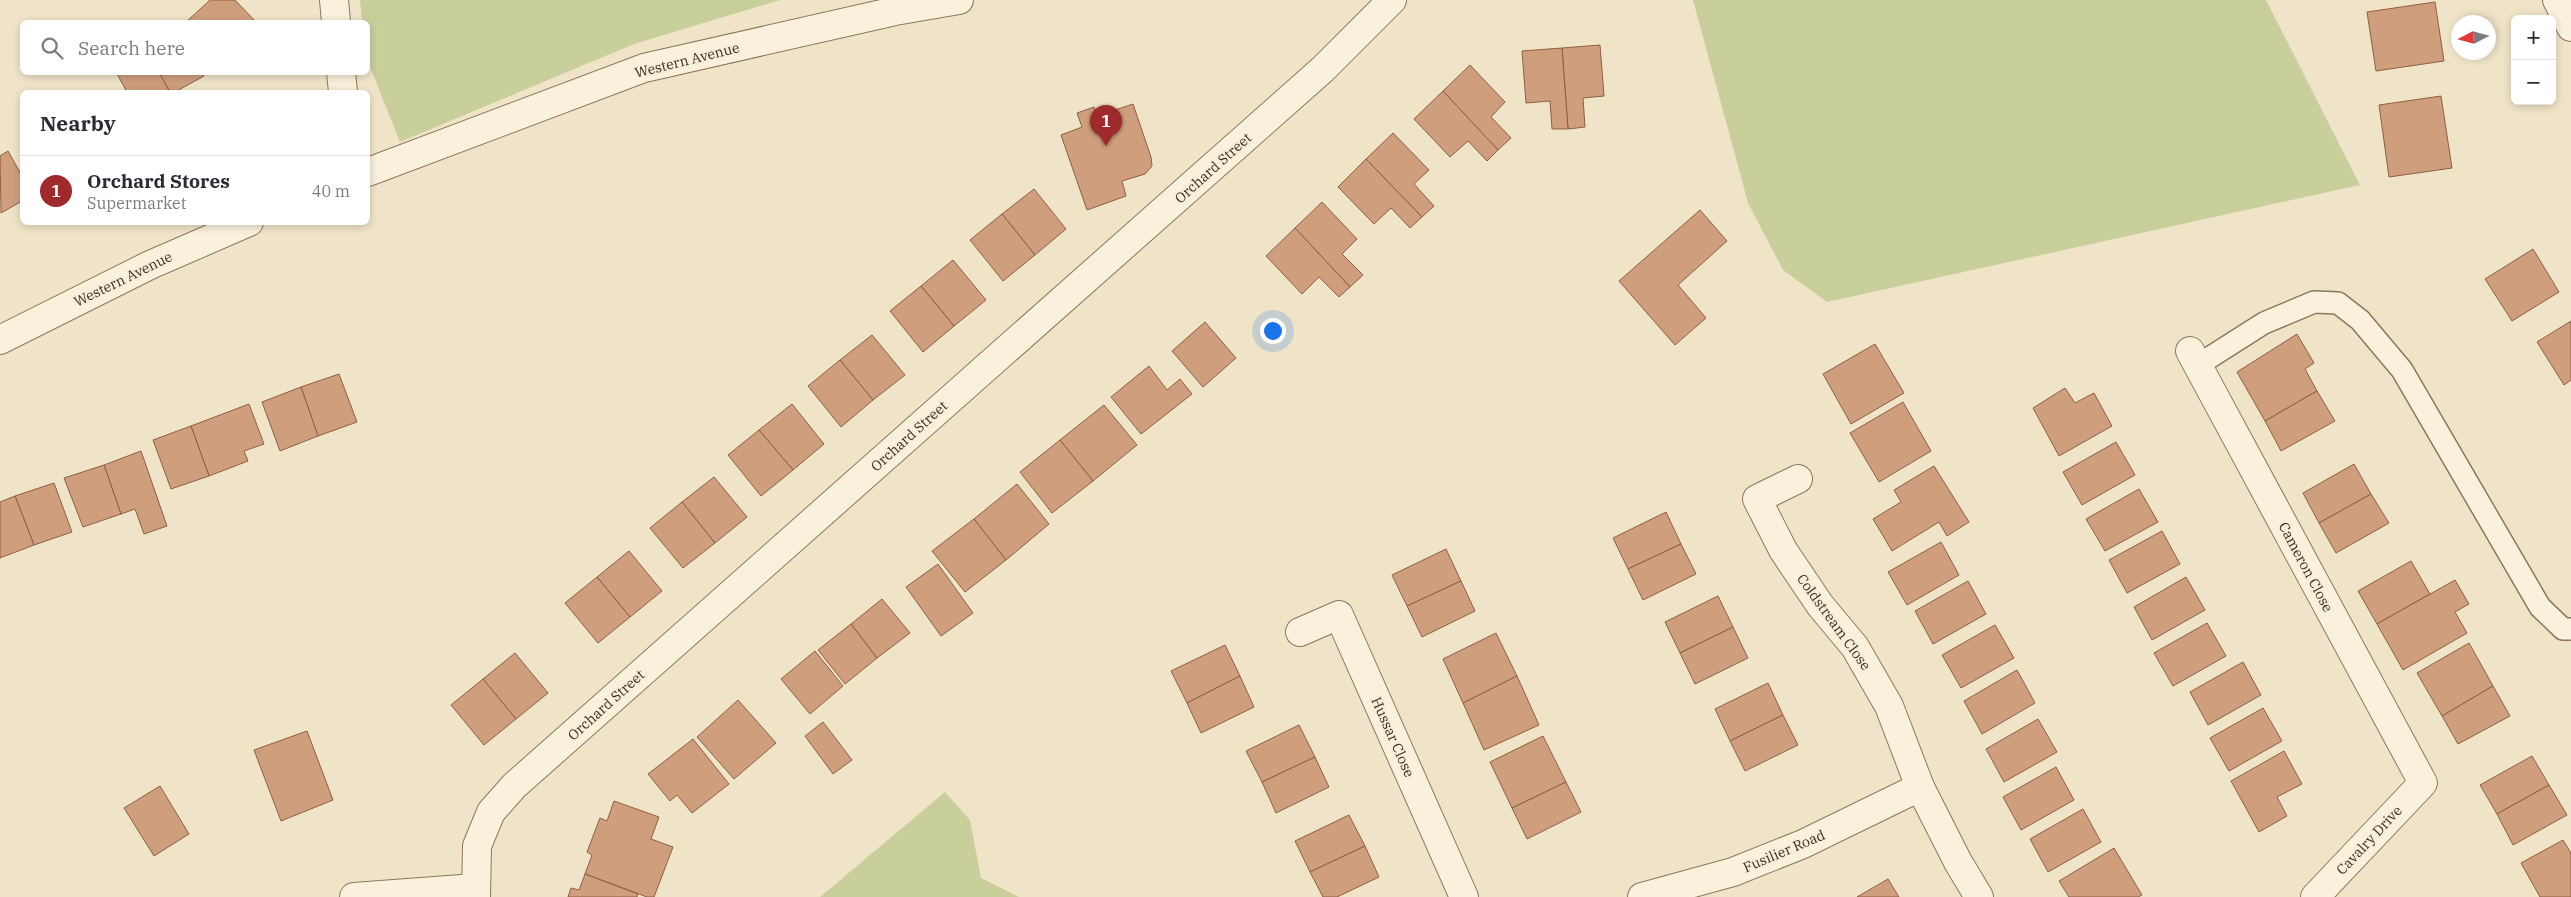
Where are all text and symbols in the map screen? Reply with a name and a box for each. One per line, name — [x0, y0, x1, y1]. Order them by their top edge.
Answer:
north arrow — [2451, 15, 2496, 60]
map controls — [2511, 15, 2556, 105]
button: + — [2511, 15, 2556, 60]
search box — [20, 20, 370, 75]
icon: search — [38, 34, 66, 62]
text: Search here — [78, 36, 185, 60]
street label: Western Avenue — [633, 38, 741, 82]
button: − — [2511, 60, 2556, 105]
pin: 1 — [1090, 105, 1122, 146]
text: Nearby — [40, 109, 116, 137]
street label: Orchard Street — [1171, 129, 1255, 207]
text: Orchard Stores — [87, 169, 230, 193]
text: 1 — [51, 181, 61, 201]
text: 40 m — [312, 181, 350, 201]
text: Supermarket — [87, 193, 186, 213]
street label: Western Avenue — [71, 247, 175, 311]
your location — [1260, 318, 1286, 344]
street label: Orchard Street — [867, 397, 951, 475]
street label: Cameron Close — [2275, 519, 2337, 615]
street label: Coldstream Close — [1793, 570, 1875, 674]
street label: Orchard Street — [564, 666, 648, 744]
street label: Hussar Close — [1367, 694, 1419, 780]
street label: Cavalry Drive — [2332, 802, 2406, 878]
street label: Fusilier Road — [1740, 825, 1828, 876]

